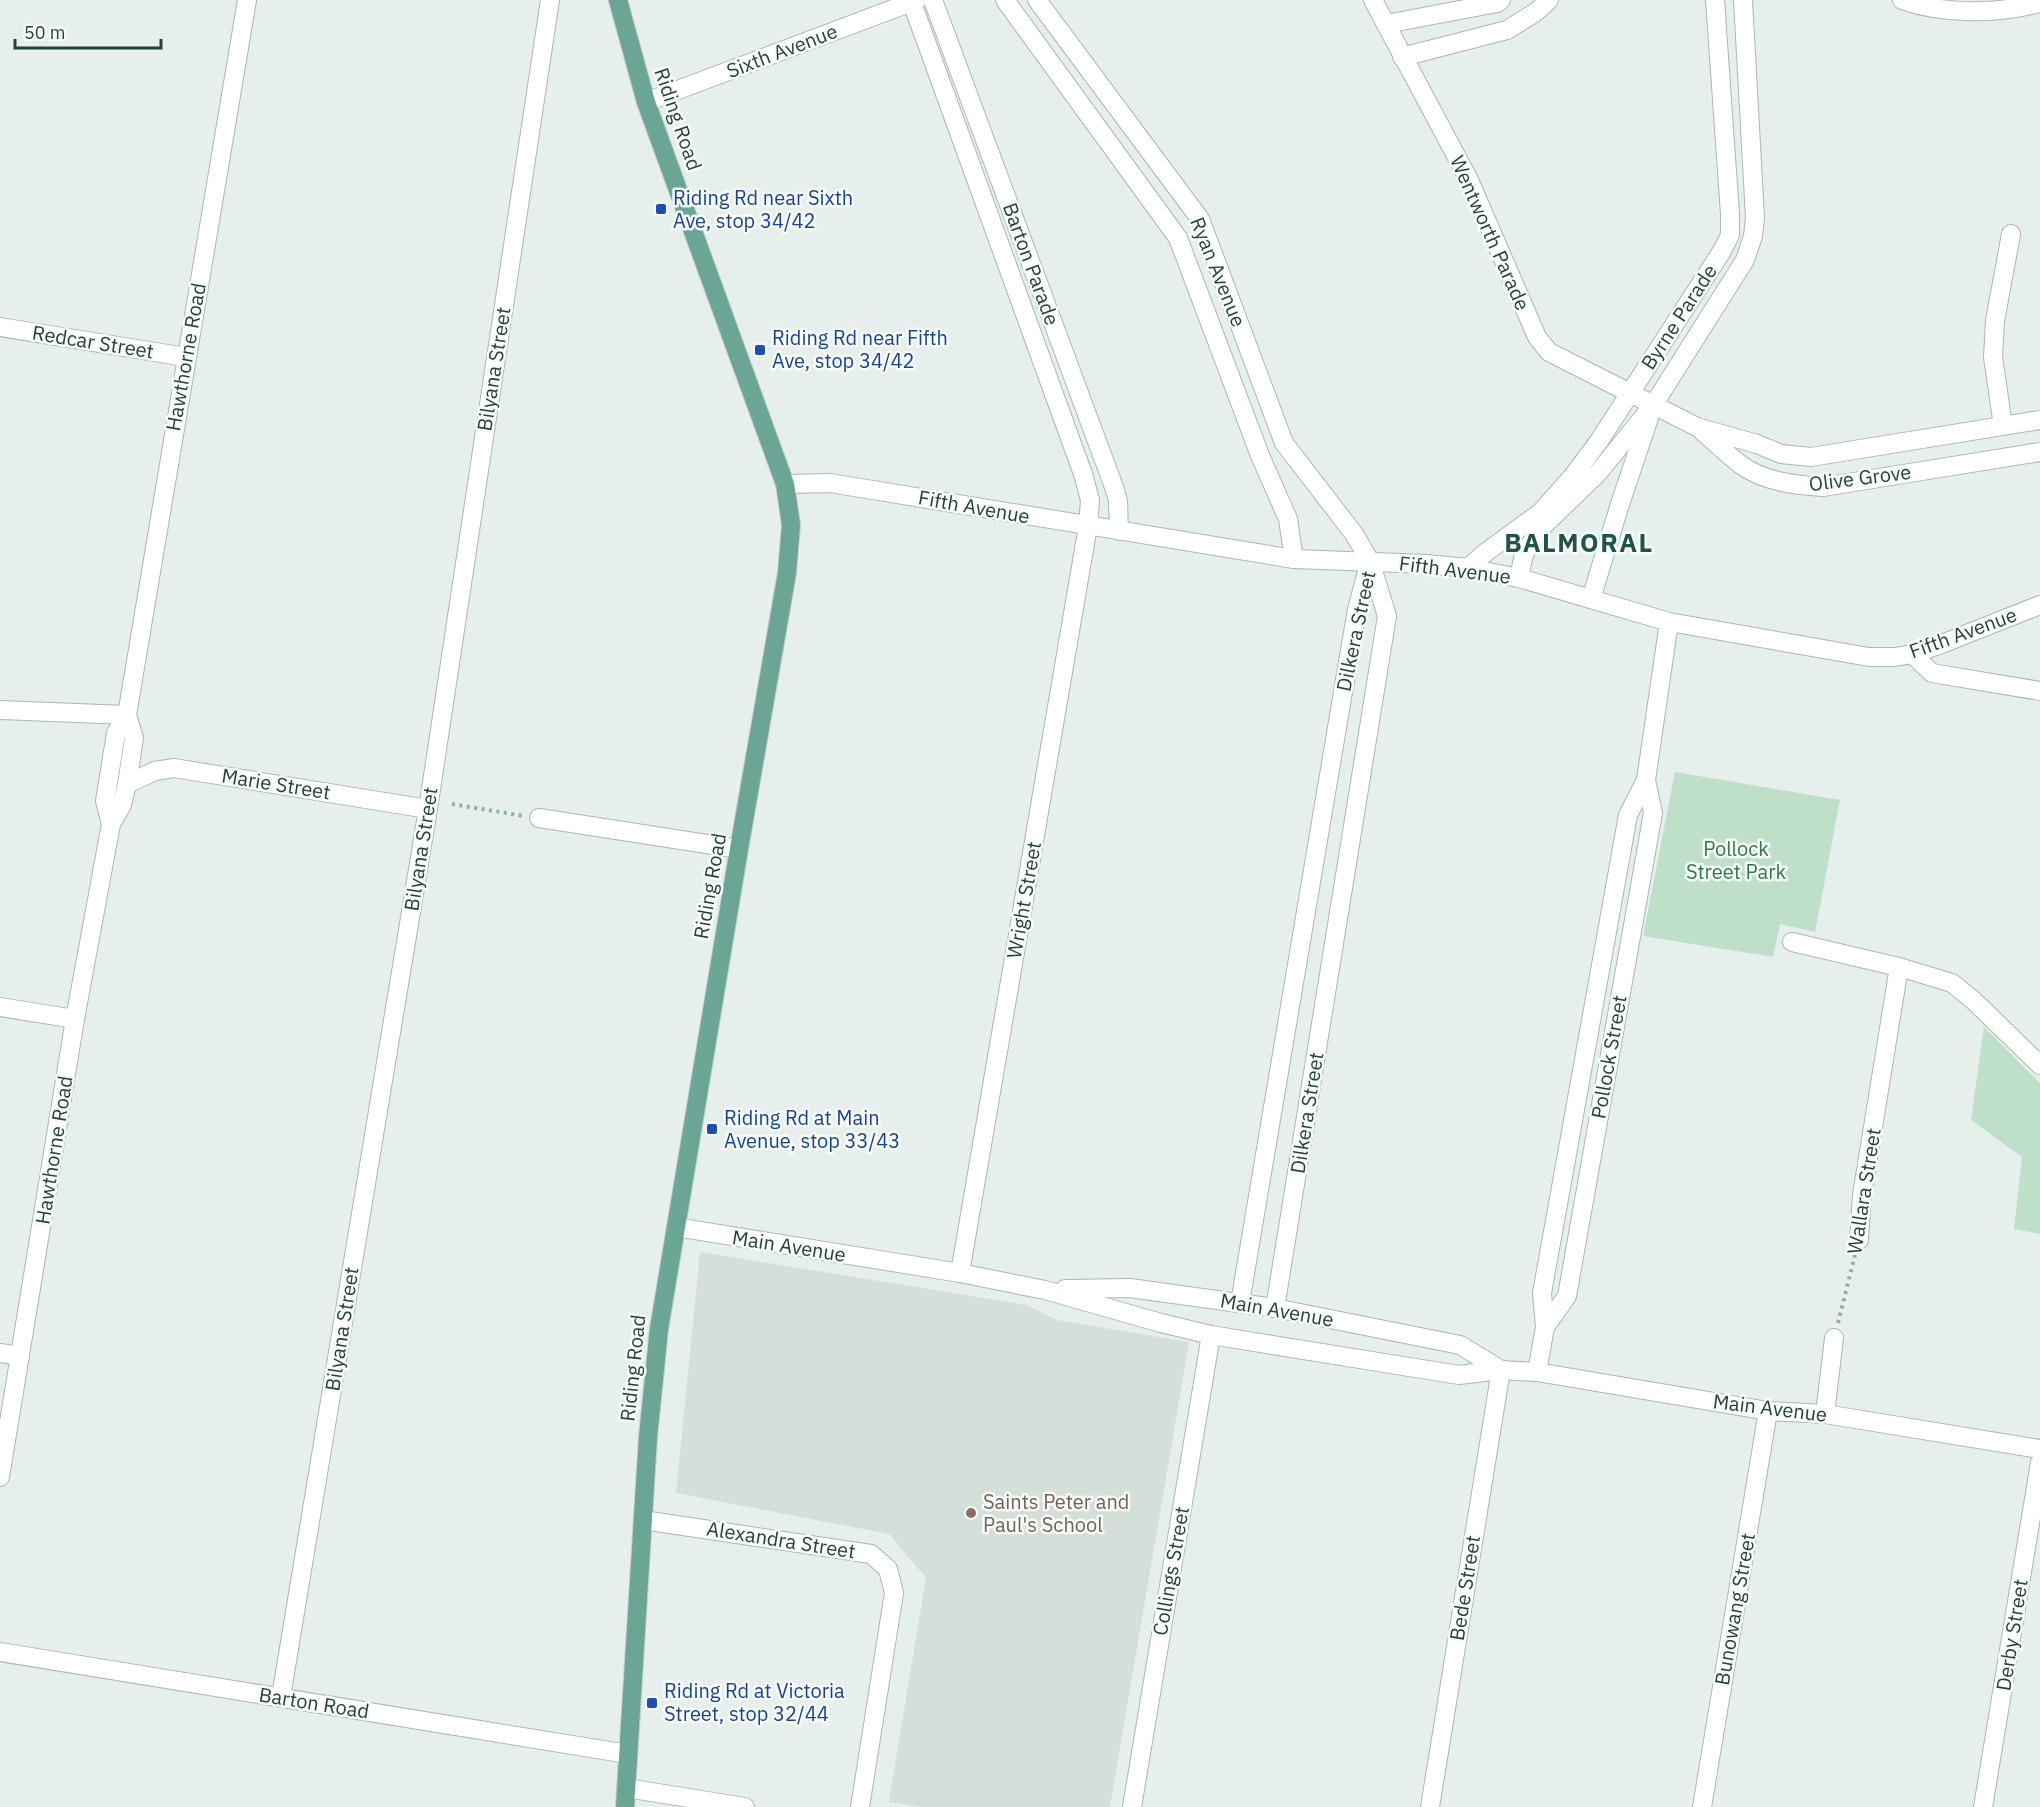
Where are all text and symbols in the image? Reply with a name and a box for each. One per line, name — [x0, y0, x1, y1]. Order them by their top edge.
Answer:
scale bar — [15, 12, 160, 50]
street label: Sixth Avenue — [723, 17, 841, 84]
text: 50 m — [24, 21, 66, 44]
street label: Riding Road — [648, 64, 709, 174]
street label: Wentworth Parade — [1444, 151, 1537, 315]
place label: Riding Rd near Sixth Ave, stop 34/42 — [673, 184, 853, 234]
street label: Barton Parade — [997, 199, 1066, 329]
marker: Riding Rd near Sixth Ave, stop 34/42 — [654, 202, 668, 216]
street label: Ryan Avenue — [1184, 213, 1253, 331]
street label: Byrne Parade — [1634, 259, 1723, 375]
street label: Hawthorne Road — [159, 281, 212, 433]
street label: Bilyana Street — [470, 305, 517, 433]
street label: Redcar Street — [30, 319, 156, 364]
place label: Riding Rd near Fifth Ave, stop 34/42 — [772, 324, 948, 374]
marker: Riding Rd near Fifth Ave, stop 34/42 — [753, 343, 767, 357]
street label: Olive Grove — [1807, 458, 1913, 497]
street label: Fifth Avenue — [916, 483, 1032, 530]
district label: BALMORAL — [1504, 525, 1654, 559]
street label: Fifth Avenue — [1398, 549, 1513, 590]
street label: Dilkera Street — [1330, 568, 1381, 694]
street label: Fifth Avenue — [1905, 601, 2020, 664]
street label: Marie Street — [220, 762, 332, 805]
street label: Bilyana Street — [397, 785, 444, 913]
street label: Riding Road — [687, 831, 732, 941]
park label: Pollock Street Park — [1686, 835, 1786, 885]
street label: Wright Street — [1000, 839, 1047, 961]
street label: Pollock Street — [1584, 993, 1633, 1121]
street label: Dilkera Street — [1284, 1050, 1329, 1176]
street label: Hawthorne Road — [28, 1074, 79, 1226]
place label: Riding Rd at Main Avenue, stop 33/43 — [724, 1104, 900, 1154]
marker: Riding Rd at Main Avenue, stop 33/43 — [705, 1122, 719, 1136]
street label: Wallara Street — [1840, 1126, 1887, 1256]
street label: Main Avenue — [730, 1223, 848, 1268]
street label: Bilyana Street — [318, 1265, 365, 1393]
street label: Main Avenue — [1218, 1286, 1336, 1333]
street label: Riding Road — [613, 1313, 652, 1423]
street label: Main Avenue — [1711, 1387, 1829, 1428]
place label: Saints Peter and Paul's School — [983, 1488, 1129, 1538]
street label: Collings Street — [1146, 1504, 1195, 1638]
marker: Saints Peter and Paul's School — [964, 1506, 978, 1520]
street label: Alexandra Street — [705, 1514, 857, 1565]
street label: Bunowang Street — [1708, 1531, 1761, 1687]
street label: Bede Street — [1443, 1533, 1486, 1642]
street label: Derby Street — [1989, 1577, 2034, 1693]
place label: Riding Rd at Victoria Street, stop 32/44 — [664, 1677, 845, 1727]
street label: Barton Road — [257, 1680, 371, 1725]
marker: Riding Rd at Victoria Street, stop 32/44 — [645, 1696, 659, 1710]

